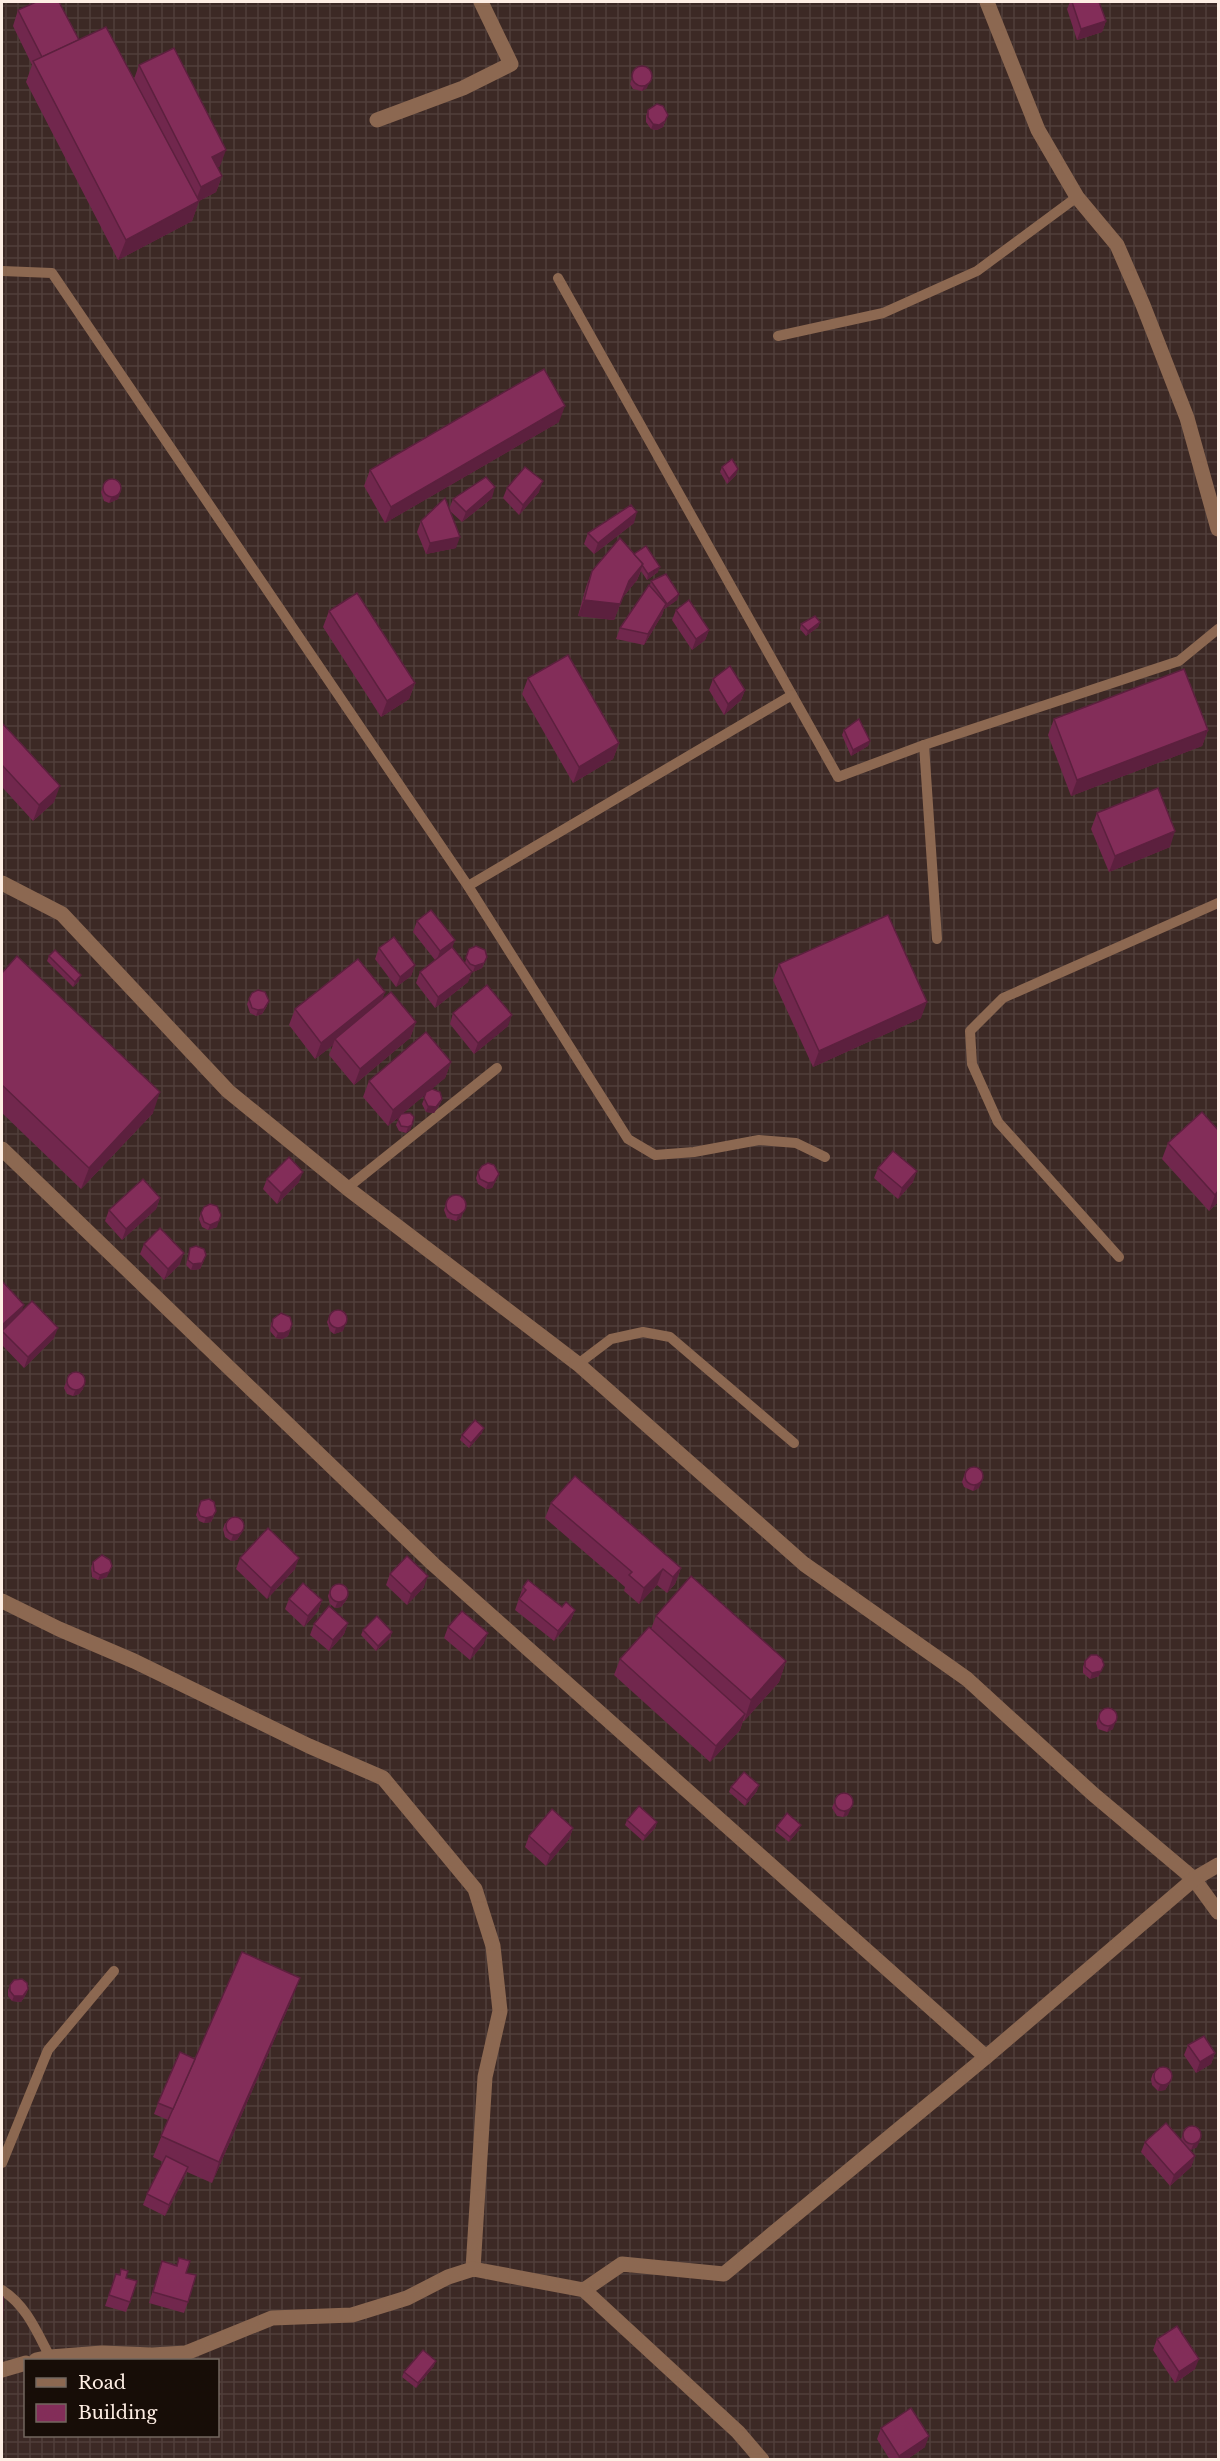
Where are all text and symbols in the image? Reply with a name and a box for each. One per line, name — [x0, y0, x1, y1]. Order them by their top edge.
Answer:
legend — [24, 2359, 219, 2437]
text: Road — [78, 2372, 126, 2394]
text: Building — [78, 2402, 157, 2424]

